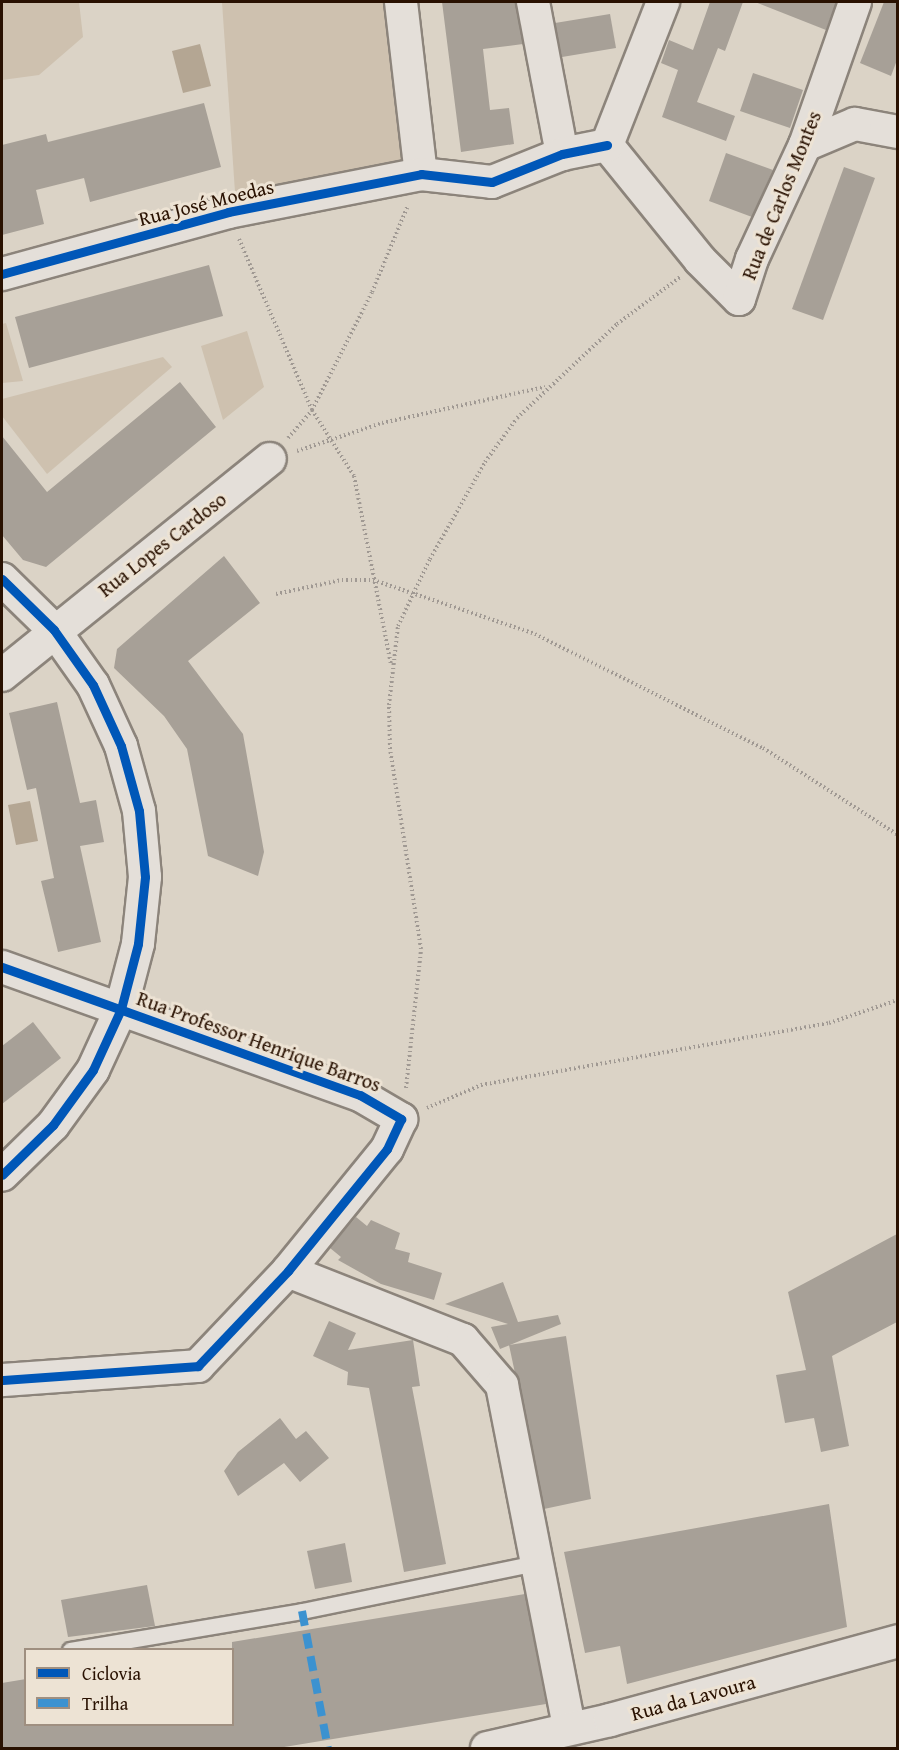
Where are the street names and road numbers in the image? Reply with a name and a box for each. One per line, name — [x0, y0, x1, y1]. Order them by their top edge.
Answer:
street label: Rua de Carlos Montes — [736, 107, 826, 283]
street label: Rua José Moedas — [136, 174, 276, 230]
street label: Rua Lopes Cardoso — [93, 487, 231, 601]
street label: Rua Professor Henrique Barros — [134, 986, 384, 1096]
street label: Rua da Lavoura — [628, 1669, 758, 1725]

